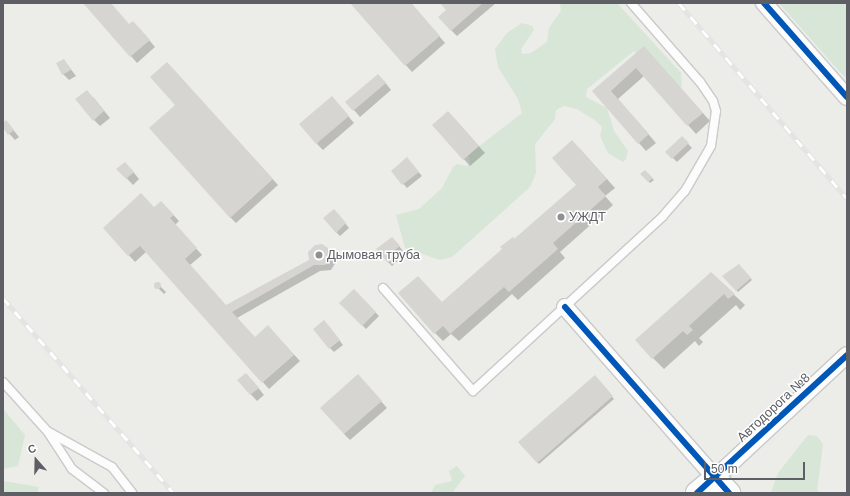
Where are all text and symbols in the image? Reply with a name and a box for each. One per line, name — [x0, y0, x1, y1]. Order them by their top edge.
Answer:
place label: УЖДТ — [569, 209, 606, 225]
marker: УЖДТ — [556, 212, 566, 222]
place label: Дымовая труба — [327, 247, 420, 263]
marker: Дымовая труба — [314, 250, 324, 260]
street label: Автодорога №8 — [734, 370, 814, 446]
north arrow — [16, 440, 56, 480]
text: С — [26, 442, 38, 456]
scale bar — [706, 454, 807, 480]
text: 50 m — [711, 462, 738, 476]

